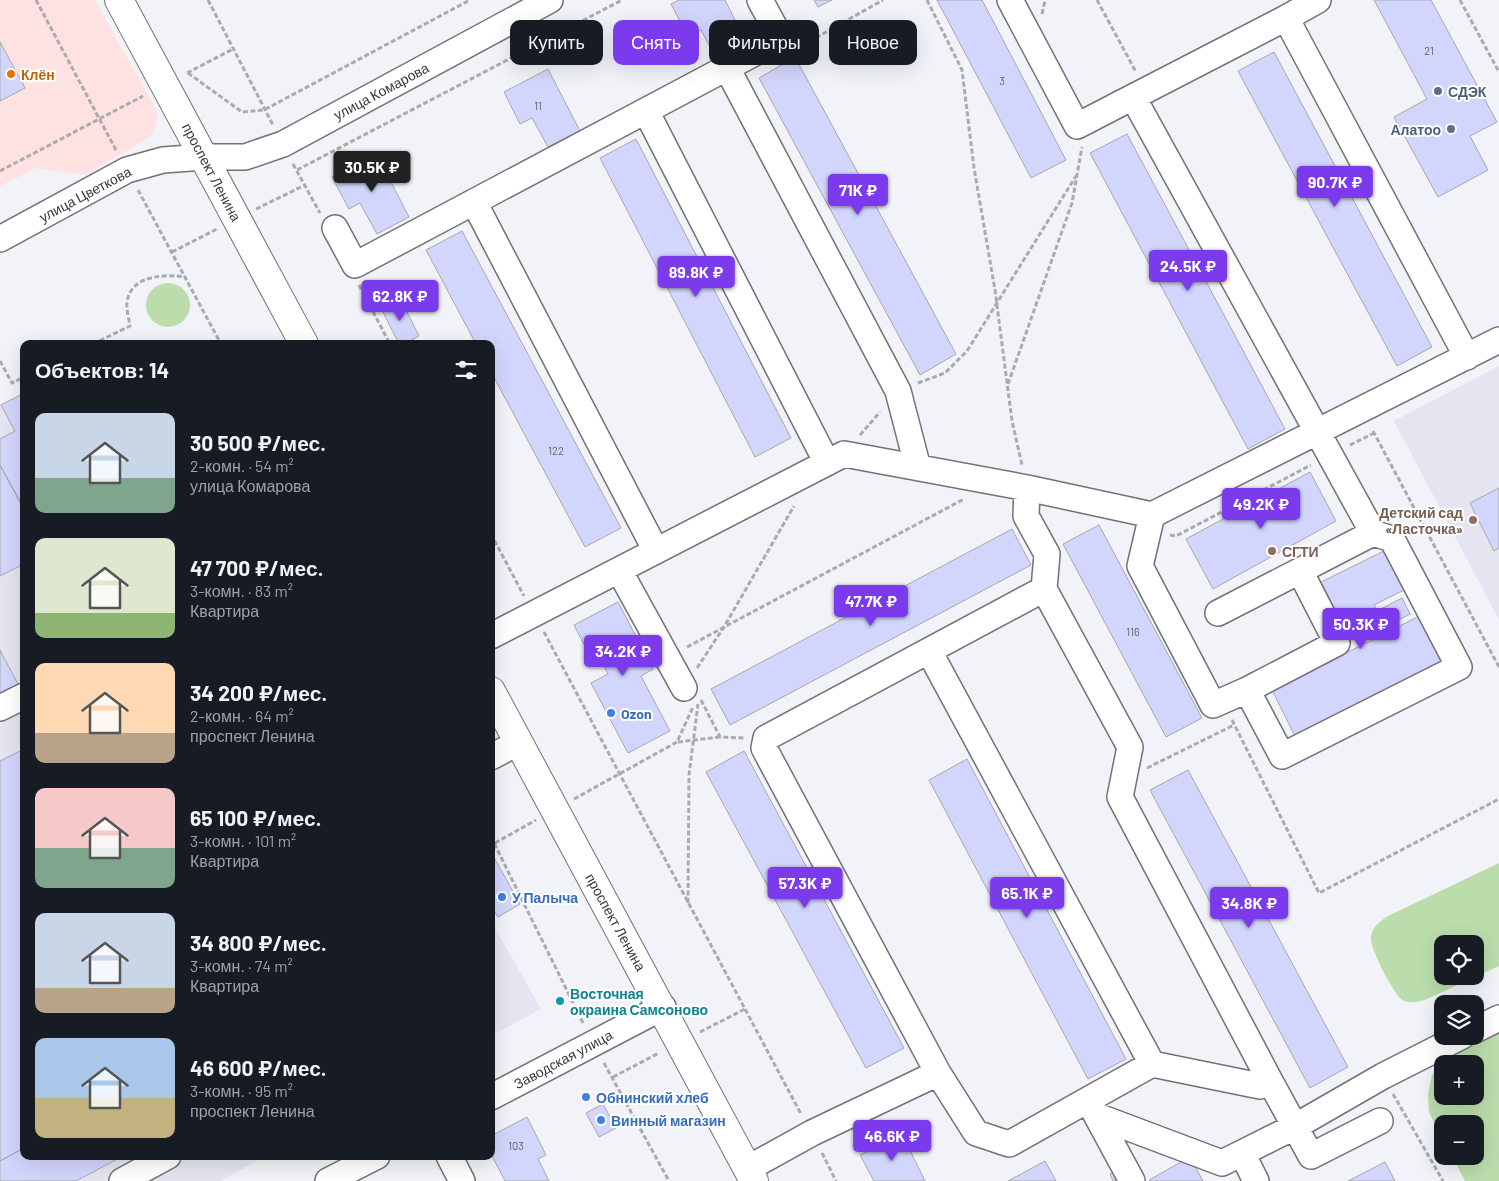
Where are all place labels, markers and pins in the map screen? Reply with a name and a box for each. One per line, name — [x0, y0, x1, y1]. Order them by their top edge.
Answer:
place label: Клён — [21, 66, 55, 83]
marker: Клён — [5, 68, 17, 80]
place label: СДЭК — [1448, 83, 1487, 100]
marker: СДЭК — [1432, 85, 1444, 97]
place label: Алатоо — [1390, 121, 1441, 138]
marker: Алатоо — [1445, 123, 1457, 135]
pin: 30.5K ₽ — [326, 150, 418, 193]
pin: 90.7K ₽ — [1289, 166, 1381, 208]
pin: 71K ₽ — [823, 174, 893, 216]
pin: 24.5K ₽ — [1142, 250, 1234, 292]
pin: 89.8K ₽ — [650, 256, 742, 298]
pin: 62.8K ₽ — [354, 280, 446, 322]
pin: 49.2K ₽ — [1215, 488, 1307, 530]
place label: Детский сад «Ласточка» — [1379, 504, 1463, 537]
marker: Детский сад «Ласточка» — [1467, 514, 1479, 526]
place label: СГТИ — [1282, 543, 1319, 560]
marker: СГТИ — [1266, 545, 1278, 557]
pin: 47.7K ₽ — [825, 584, 917, 627]
pin: 50.3K ₽ — [1315, 608, 1407, 650]
pin: 34.2K ₽ — [577, 634, 669, 677]
place label: Ozon — [621, 705, 652, 722]
marker: Ozon — [605, 707, 617, 719]
pin: 57.3K ₽ — [759, 866, 851, 909]
pin: 65.1K ₽ — [981, 876, 1073, 919]
pin: 34.8K ₽ — [1203, 886, 1295, 929]
place label: У Палыча — [512, 889, 578, 906]
marker: У Палыча — [496, 891, 508, 903]
place label: Восточная окраина Самсоново — [570, 985, 708, 1018]
marker: Восточная окраина Самсоново — [554, 995, 566, 1007]
place label: Обнинский хлеб — [596, 1089, 709, 1106]
marker: Обнинский хлеб — [580, 1091, 592, 1103]
place label: Винный магазин — [611, 1112, 726, 1129]
marker: Винный магазин — [595, 1114, 607, 1126]
pin: 46.6K ₽ — [846, 1120, 938, 1162]

